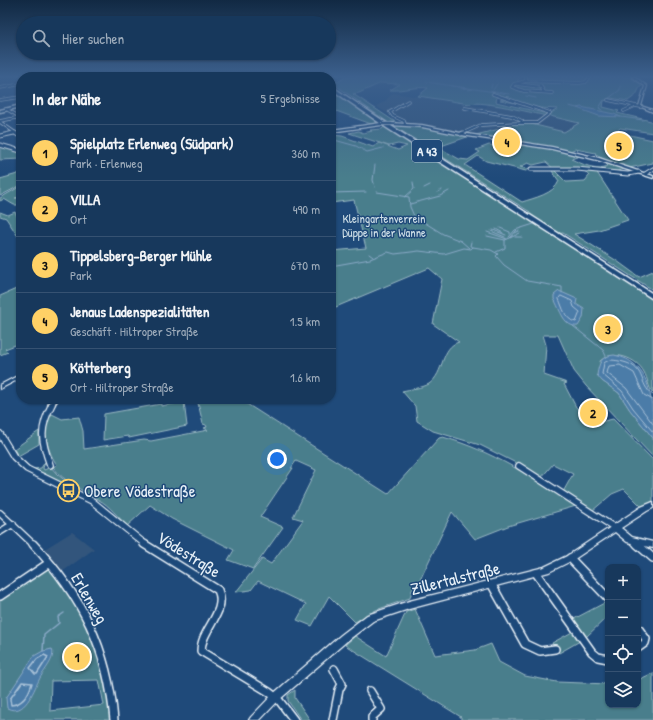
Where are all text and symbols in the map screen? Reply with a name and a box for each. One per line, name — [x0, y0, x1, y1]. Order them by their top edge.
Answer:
search box — [16, 16, 336, 60]
icon: search — [30, 27, 52, 49]
text: Hier suchen — [62, 28, 124, 49]
text: In der Nähe — [32, 87, 101, 110]
text: 5 Ergebnisse — [260, 89, 320, 107]
pin: 4 — [494, 127, 520, 157]
pin: 5 — [606, 131, 632, 161]
text: Spielplatz Erlenweg (Südpark) — [70, 133, 234, 154]
road number: A 43 — [412, 140, 442, 162]
text: 1 — [43, 144, 47, 162]
text: 360 m — [291, 144, 320, 162]
text: Park · Erlenweg — [70, 154, 143, 172]
text: VILLA — [70, 189, 100, 210]
text: 2 — [42, 200, 48, 218]
text: 490 m — [293, 200, 320, 218]
text: Ort — [70, 210, 87, 228]
park label: Kleingartenverrein Düppe in der Wanne — [342, 210, 426, 241]
text: Tippelsberg-Berger Mühle — [70, 245, 212, 266]
text: 3 — [42, 256, 48, 274]
text: 670 m — [291, 256, 320, 274]
text: Park — [70, 266, 92, 284]
text: Jenaus Ladenspezialitäten — [70, 301, 210, 322]
text: 4 — [43, 312, 47, 330]
text: 1.5 km — [290, 312, 320, 330]
pin: 3 — [595, 314, 621, 344]
text: Geschäft · Hiltroper Straße — [70, 322, 198, 340]
text: Kötterberg — [70, 357, 131, 378]
text: 5 — [42, 368, 48, 386]
text: 1.6 km — [290, 368, 320, 386]
text: Ort · Hiltroper Straße — [70, 378, 174, 396]
pin: 2 — [580, 398, 606, 428]
your location — [267, 449, 287, 469]
bus stop icon: Obere Vödestraße — [56, 477, 82, 503]
place label: Obere Vödestraße — [84, 479, 196, 502]
street label: Vödestraße — [153, 525, 225, 583]
street label: Zillertalstraße — [408, 556, 502, 600]
map controls — [605, 564, 641, 708]
button: + — [605, 564, 641, 600]
street label: Erlenweg — [66, 568, 114, 628]
button: − — [605, 600, 641, 636]
button: locate — [605, 636, 641, 672]
pin: 1 — [64, 642, 90, 672]
button: layers — [605, 672, 641, 708]

